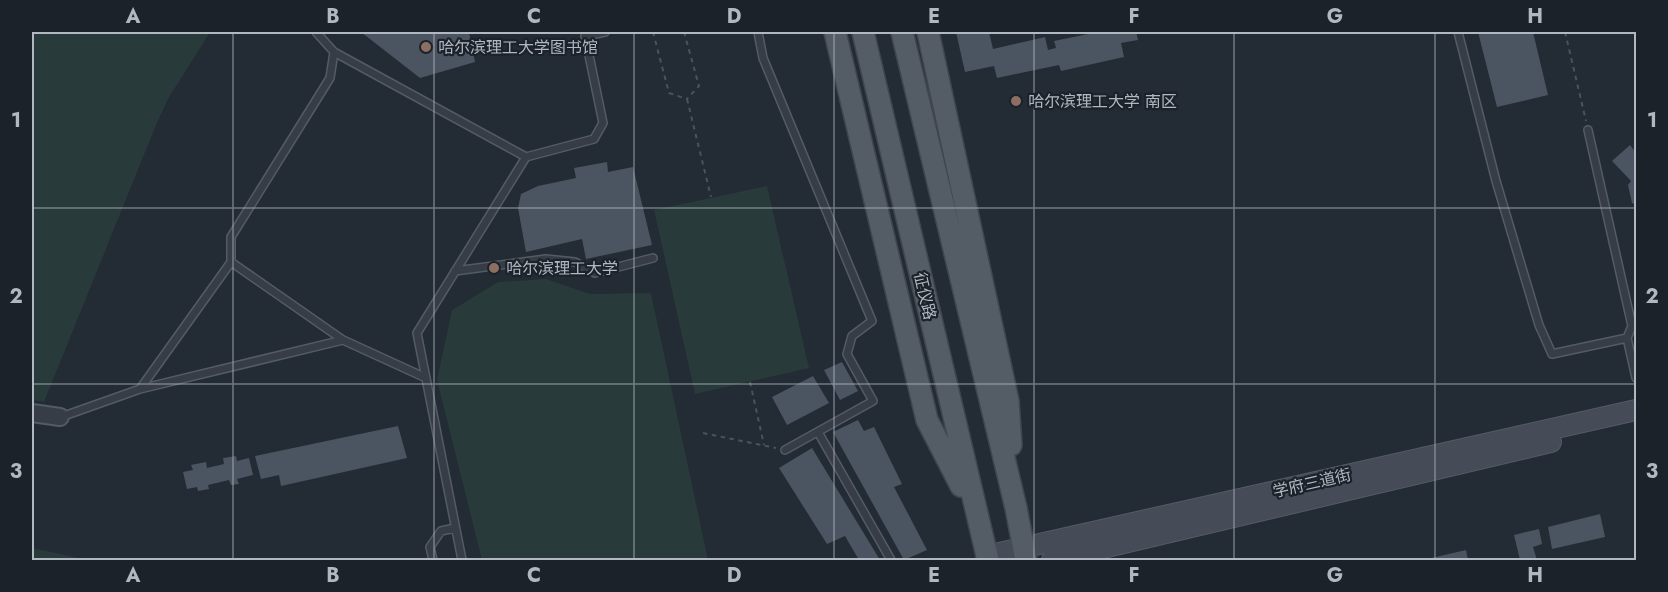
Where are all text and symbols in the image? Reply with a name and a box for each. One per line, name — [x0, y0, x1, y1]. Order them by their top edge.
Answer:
text: A — [125, 2, 141, 31]
text: B — [326, 2, 340, 31]
text: C — [527, 2, 541, 31]
text: D — [727, 2, 741, 31]
text: E — [928, 2, 940, 31]
text: F — [1128, 2, 1140, 31]
text: G — [1327, 2, 1343, 31]
text: H — [1527, 2, 1543, 31]
place label: 哈尔滨理工大学图书馆 — [438, 36, 598, 59]
marker: 哈尔滨理工大学图书馆 — [419, 40, 433, 54]
place label: 哈尔滨理工大学 南区 — [1028, 90, 1177, 113]
marker: 哈尔滨理工大学 南区 — [1009, 94, 1023, 108]
text: 1 — [11, 106, 21, 135]
text: 1 — [1647, 106, 1657, 135]
place label: 哈尔滨理工大学 — [506, 257, 618, 280]
marker: 哈尔滨理工大学 — [487, 261, 501, 275]
street label: 征仪路 — [908, 270, 942, 322]
text: 2 — [9, 282, 23, 311]
text: 2 — [1645, 282, 1659, 311]
text: 3 — [10, 457, 22, 486]
text: 3 — [1646, 457, 1658, 486]
street label: 学府三道街 — [1270, 463, 1354, 503]
text: A — [125, 561, 141, 590]
text: B — [326, 561, 340, 590]
text: C — [527, 561, 541, 590]
text: D — [727, 561, 741, 590]
text: E — [928, 561, 940, 590]
text: F — [1128, 561, 1140, 590]
text: G — [1327, 561, 1343, 590]
text: H — [1527, 561, 1543, 590]

